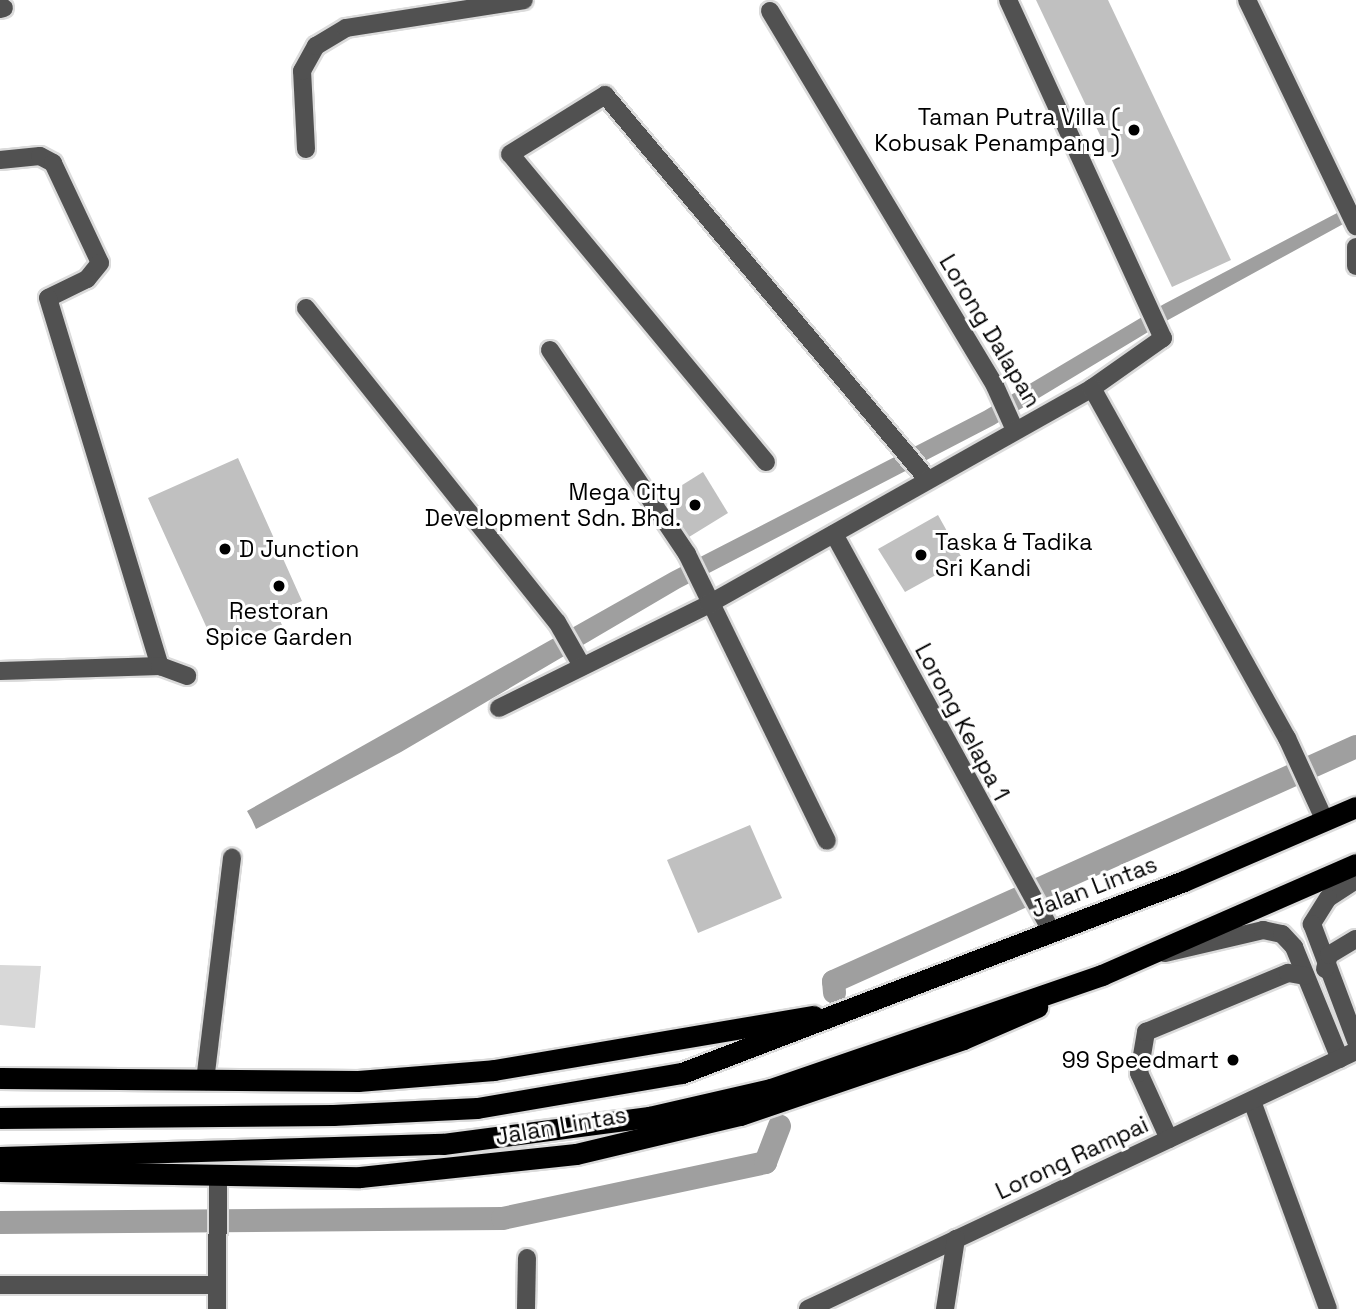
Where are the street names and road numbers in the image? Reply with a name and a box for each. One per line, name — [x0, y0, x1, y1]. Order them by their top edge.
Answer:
street label: Lorong Dalapan — [934, 250, 1046, 412]
street label: Lorong Kelapa 1 — [909, 639, 1015, 805]
street label: Jalan Lintas — [1027, 850, 1161, 924]
street label: Jalan Lintas — [493, 1101, 629, 1151]
street label: Lorong Rampai — [991, 1111, 1153, 1205]

